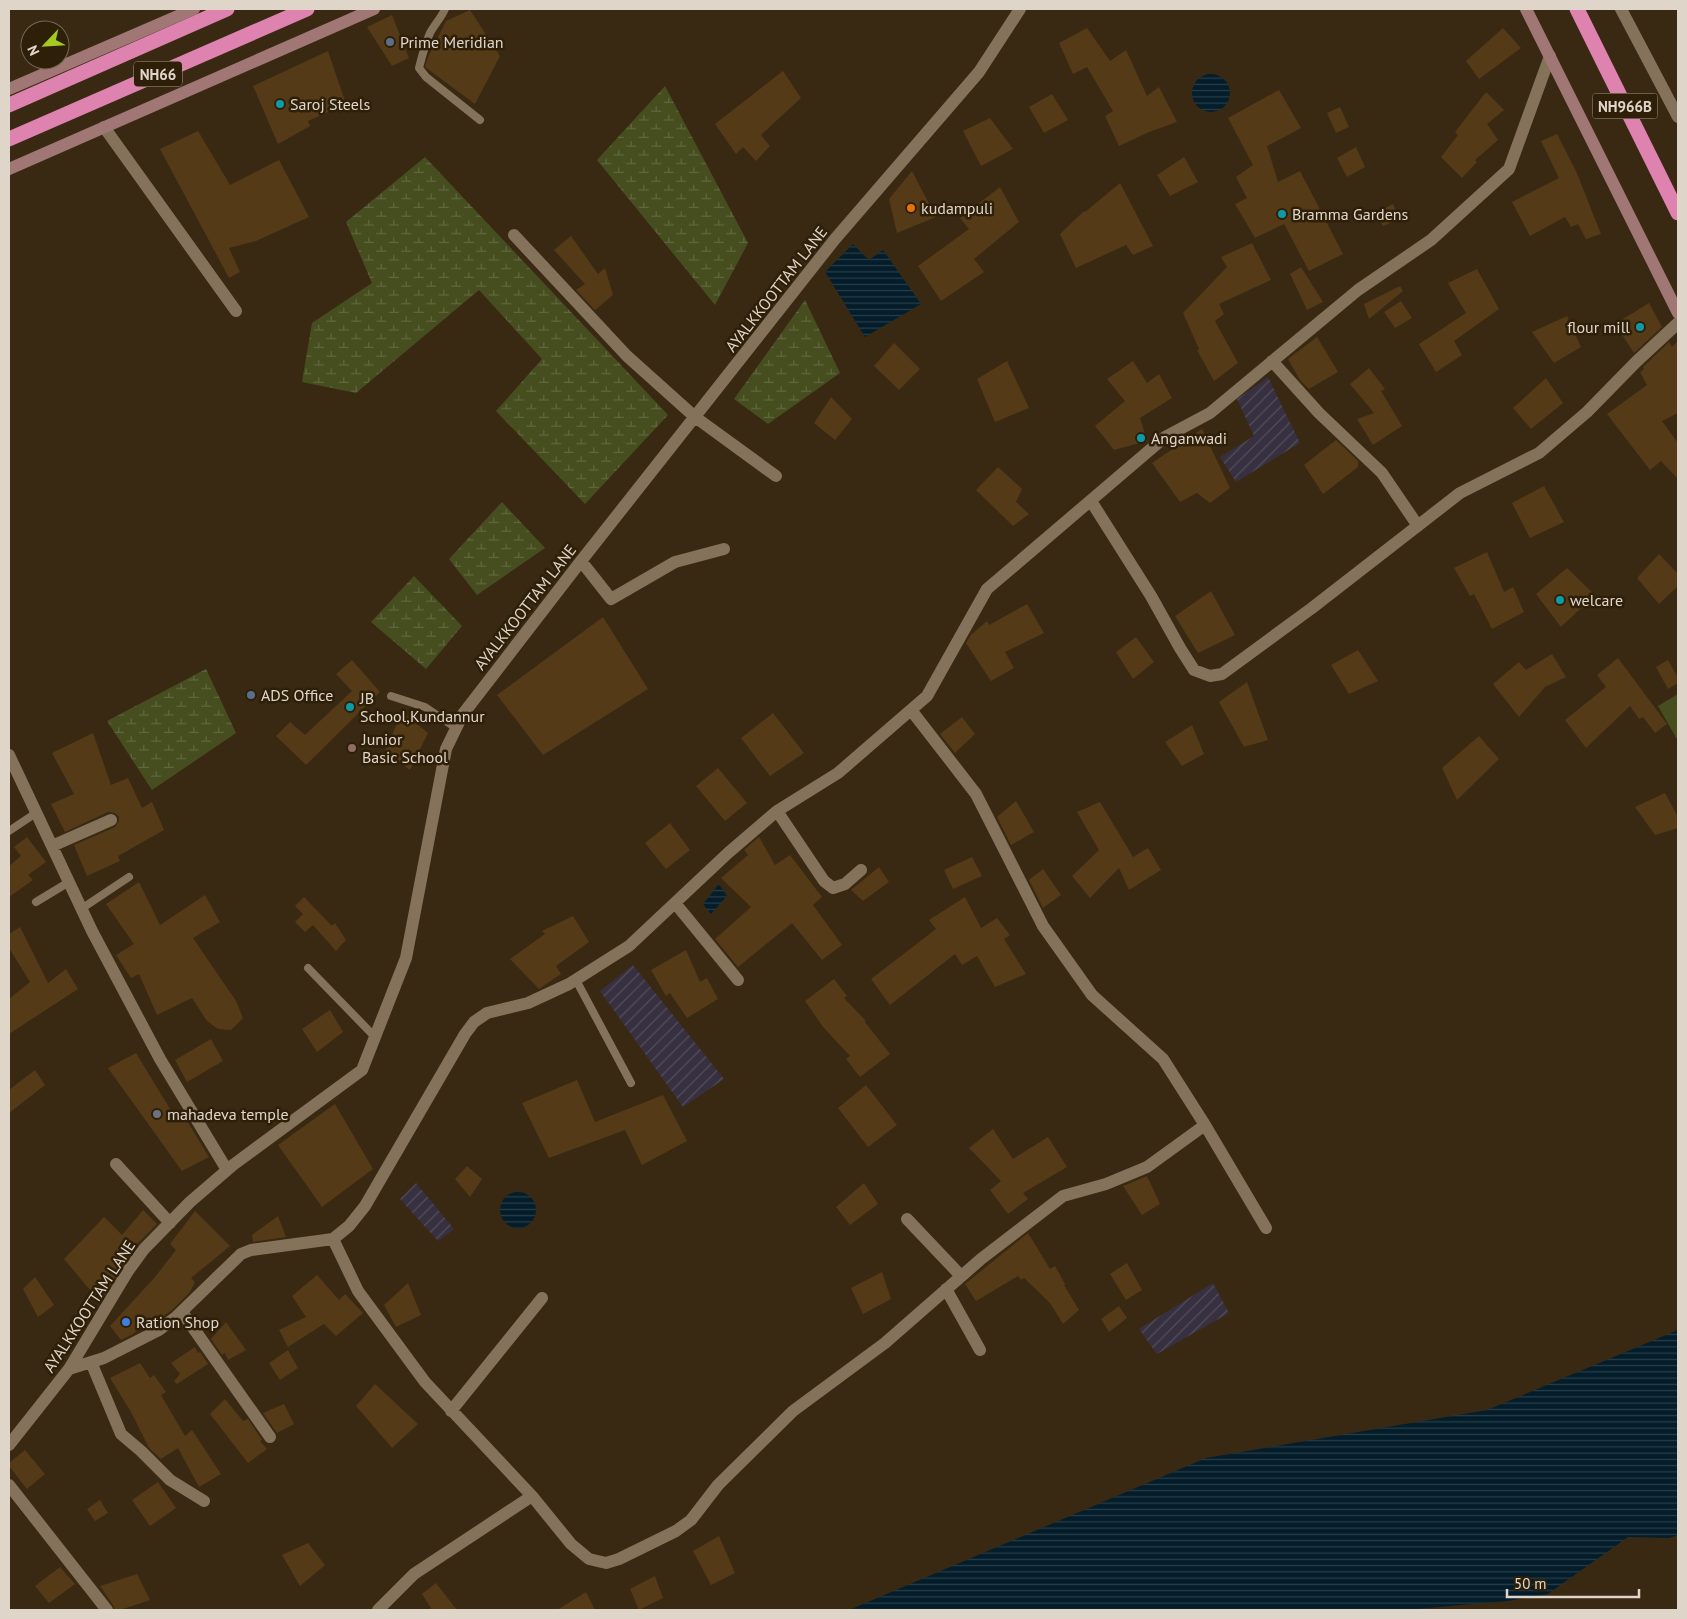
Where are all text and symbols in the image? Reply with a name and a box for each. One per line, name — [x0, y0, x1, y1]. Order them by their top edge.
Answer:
north arrow — [20, 20, 70, 70]
place label: Prime Meridian — [400, 32, 504, 52]
marker: Prime Meridian — [384, 36, 396, 48]
text: N — [23, 43, 43, 58]
road number: NH66 — [134, 62, 182, 86]
place label: Saroj Steels — [290, 94, 370, 114]
road number: NH966B — [1592, 94, 1658, 118]
marker: Saroj Steels — [274, 98, 286, 110]
place label: kudampuli — [921, 198, 993, 218]
marker: kudampuli — [905, 202, 917, 214]
place label: Bramma Gardens — [1292, 204, 1409, 224]
marker: Bramma Gardens — [1276, 208, 1288, 220]
street label: AYALKKOOTTAM LANE — [721, 222, 831, 356]
place label: flour mill — [1567, 317, 1630, 337]
marker: flour mill — [1634, 321, 1646, 333]
place label: Anganwadi — [1151, 428, 1227, 448]
marker: Anganwadi — [1135, 432, 1147, 444]
street label: AYALKKOOTTAM LANE — [470, 540, 580, 674]
place label: welcare — [1570, 590, 1623, 610]
marker: welcare — [1554, 594, 1566, 606]
place label: ADS Office — [261, 685, 333, 705]
place label: JB School,Kundannur — [359, 688, 485, 726]
marker: ADS Office — [245, 689, 257, 701]
marker: JB School,Kundannur — [344, 701, 356, 713]
place label: Junior Basic School — [361, 729, 448, 767]
marker: Junior Basic School — [346, 742, 358, 754]
place label: mahadeva temple — [167, 1104, 289, 1124]
marker: mahadeva temple — [151, 1108, 163, 1120]
street label: AYALKKOOTTAM LANE — [39, 1236, 139, 1376]
place label: Ration Shop — [136, 1312, 219, 1332]
marker: Ration Shop — [120, 1316, 132, 1328]
scale bar — [1507, 1566, 1640, 1598]
text: 50 m — [1514, 1574, 1547, 1593]

